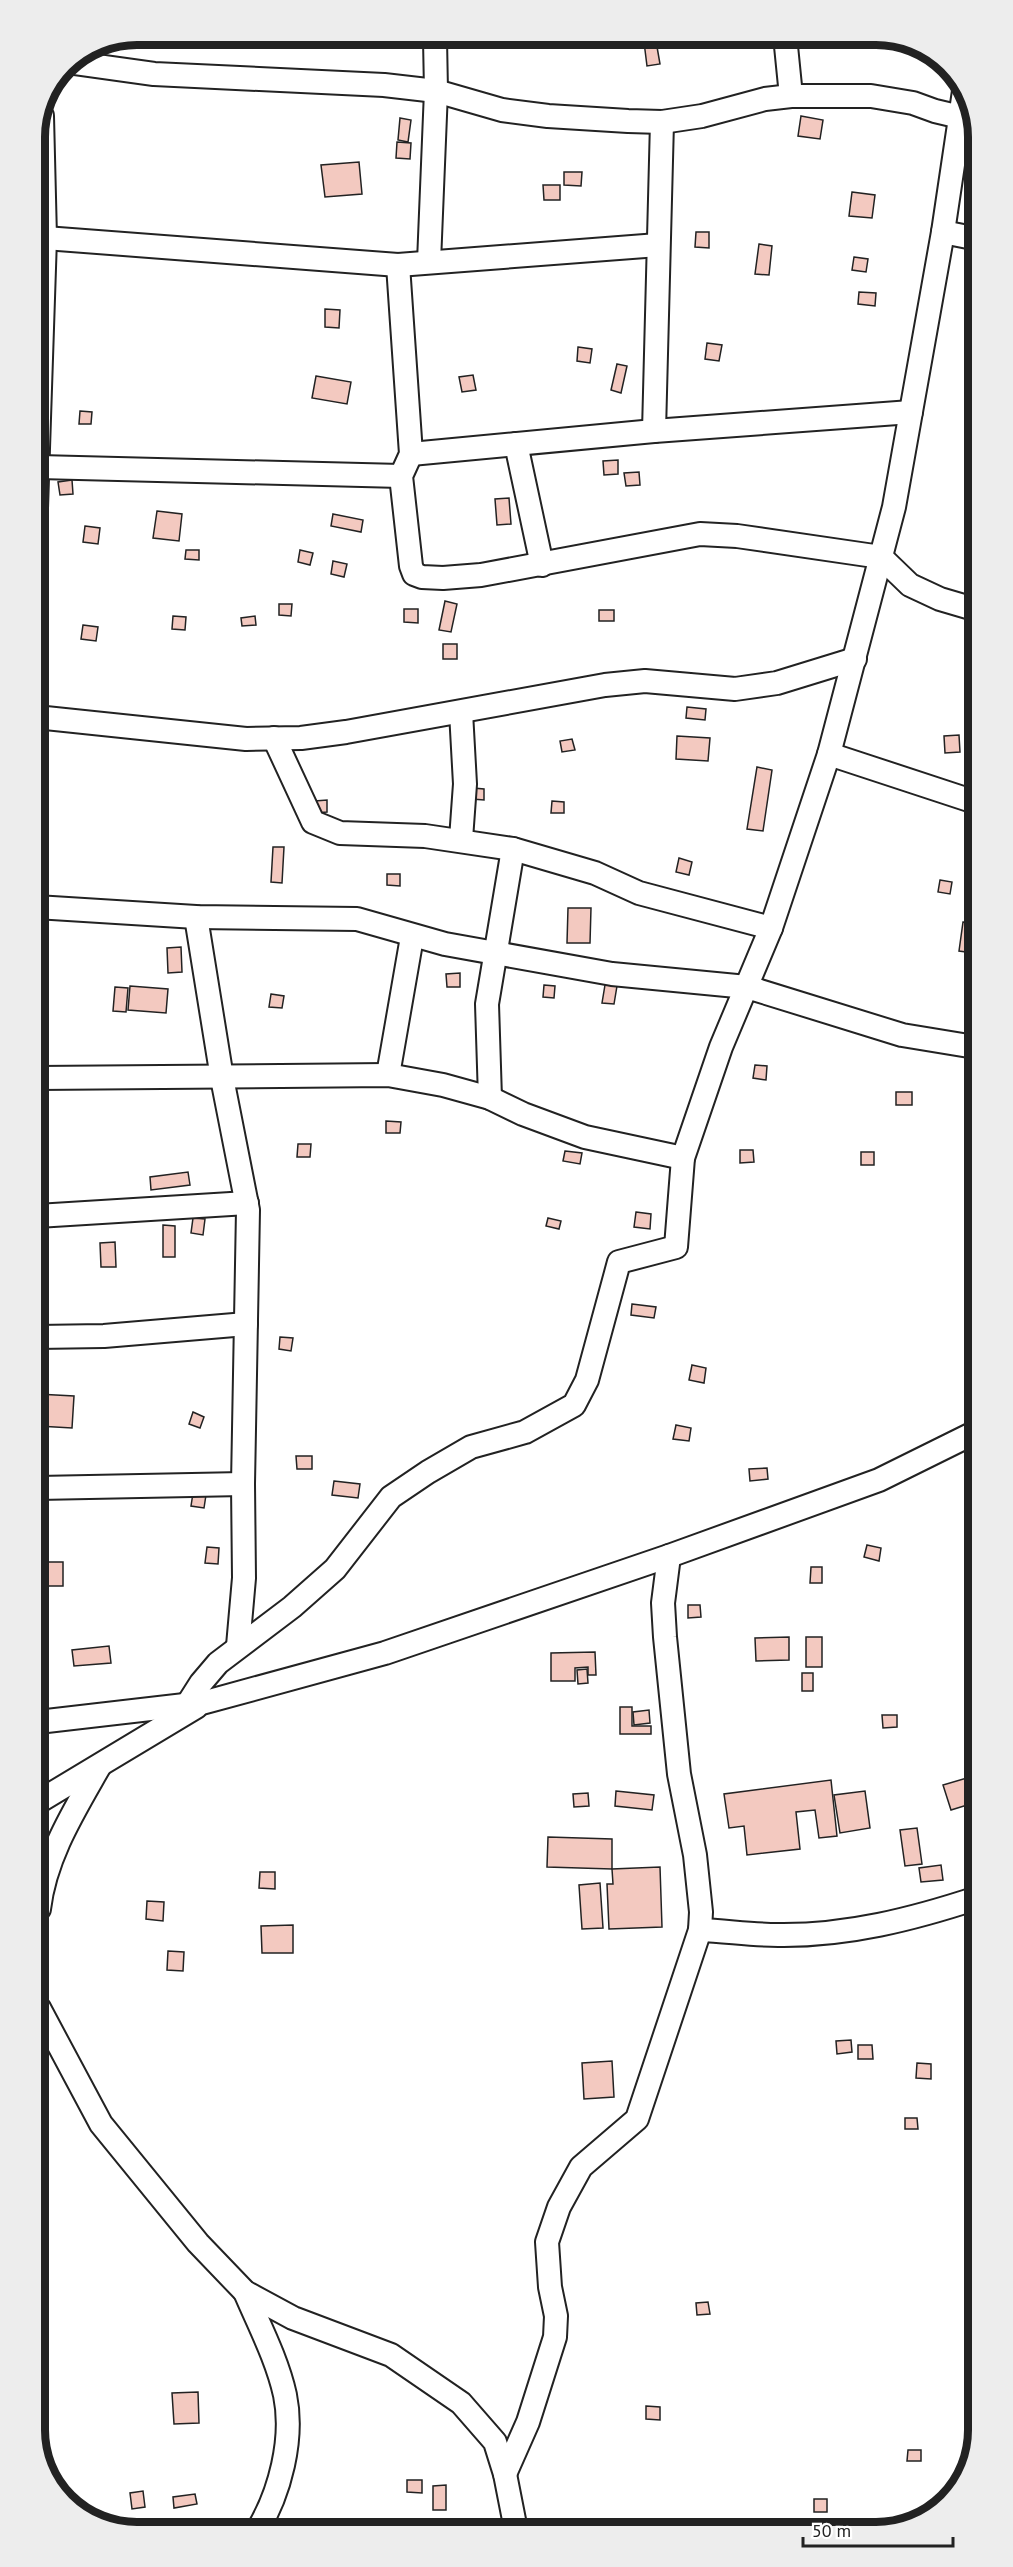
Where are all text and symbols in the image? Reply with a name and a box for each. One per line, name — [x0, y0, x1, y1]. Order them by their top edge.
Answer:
scale bar — [803, 2510, 953, 2548]
text: 50 m — [812, 2519, 851, 2542]

